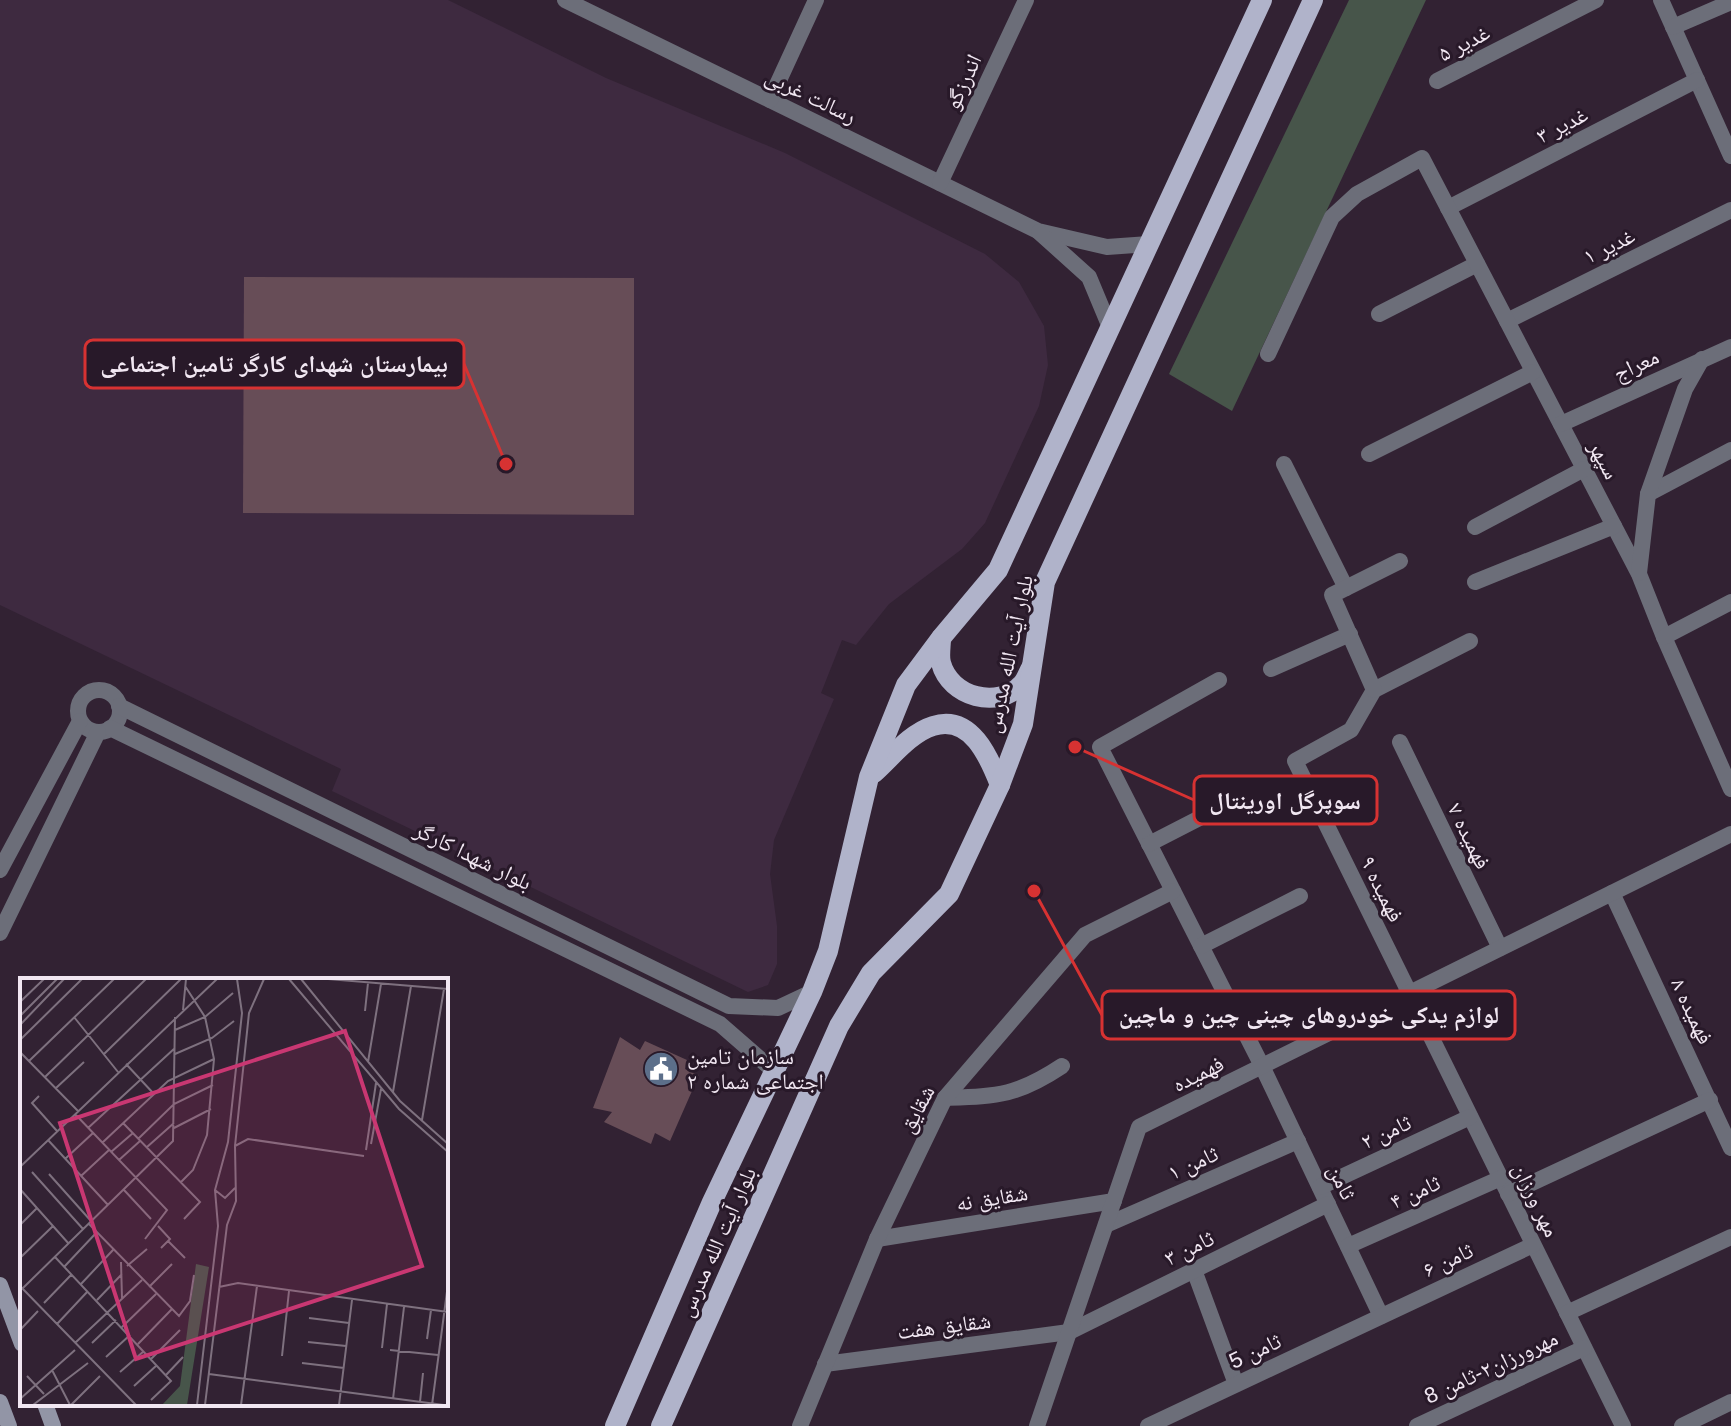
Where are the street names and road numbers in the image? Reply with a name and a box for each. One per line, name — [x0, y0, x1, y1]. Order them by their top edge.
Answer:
street label: غدیر ۵ — [1434, 20, 1494, 66]
street label: اندرزگو — [939, 50, 987, 114]
street label: رسالت غربی — [761, 63, 861, 130]
street label: غدیر ۳ — [1532, 102, 1592, 148]
street label: غدیر ۱ — [1579, 223, 1639, 269]
street label: معراج — [1609, 344, 1663, 387]
street label: سپهر — [1582, 436, 1624, 484]
street label: بلوار آیت الله مدرس — [980, 573, 1039, 736]
street label: فهمیده ۷ — [1442, 799, 1496, 873]
street label: بلوار شهدا کارگر — [409, 816, 536, 895]
street label: فهمیده ۹ — [1355, 852, 1409, 926]
street label: فهمیده ۸ — [1666, 974, 1718, 1048]
street label: فهمیده — [1168, 1051, 1228, 1097]
street label: شقایق — [894, 1081, 941, 1138]
street label: ثامن ۲ — [1357, 1110, 1415, 1155]
street label: ثامن ۱ — [1164, 1141, 1222, 1186]
street label: مهر ورزان — [1507, 1159, 1565, 1241]
street label: ثامن — [1322, 1160, 1361, 1204]
street label: بلوار آیت الله مدرس — [673, 1163, 762, 1321]
street label: ثامن ۴ — [1386, 1170, 1444, 1215]
street label: شقایق نه — [954, 1180, 1030, 1217]
street label: ثامن ۳ — [1160, 1225, 1218, 1272]
street label: ثامن ۶ — [1419, 1238, 1477, 1283]
street label: شقایق هفت — [896, 1308, 992, 1345]
street label: مهرورزان۲-ثامن 8 — [1420, 1325, 1562, 1410]
street label: ثامن 5 — [1225, 1328, 1285, 1375]

